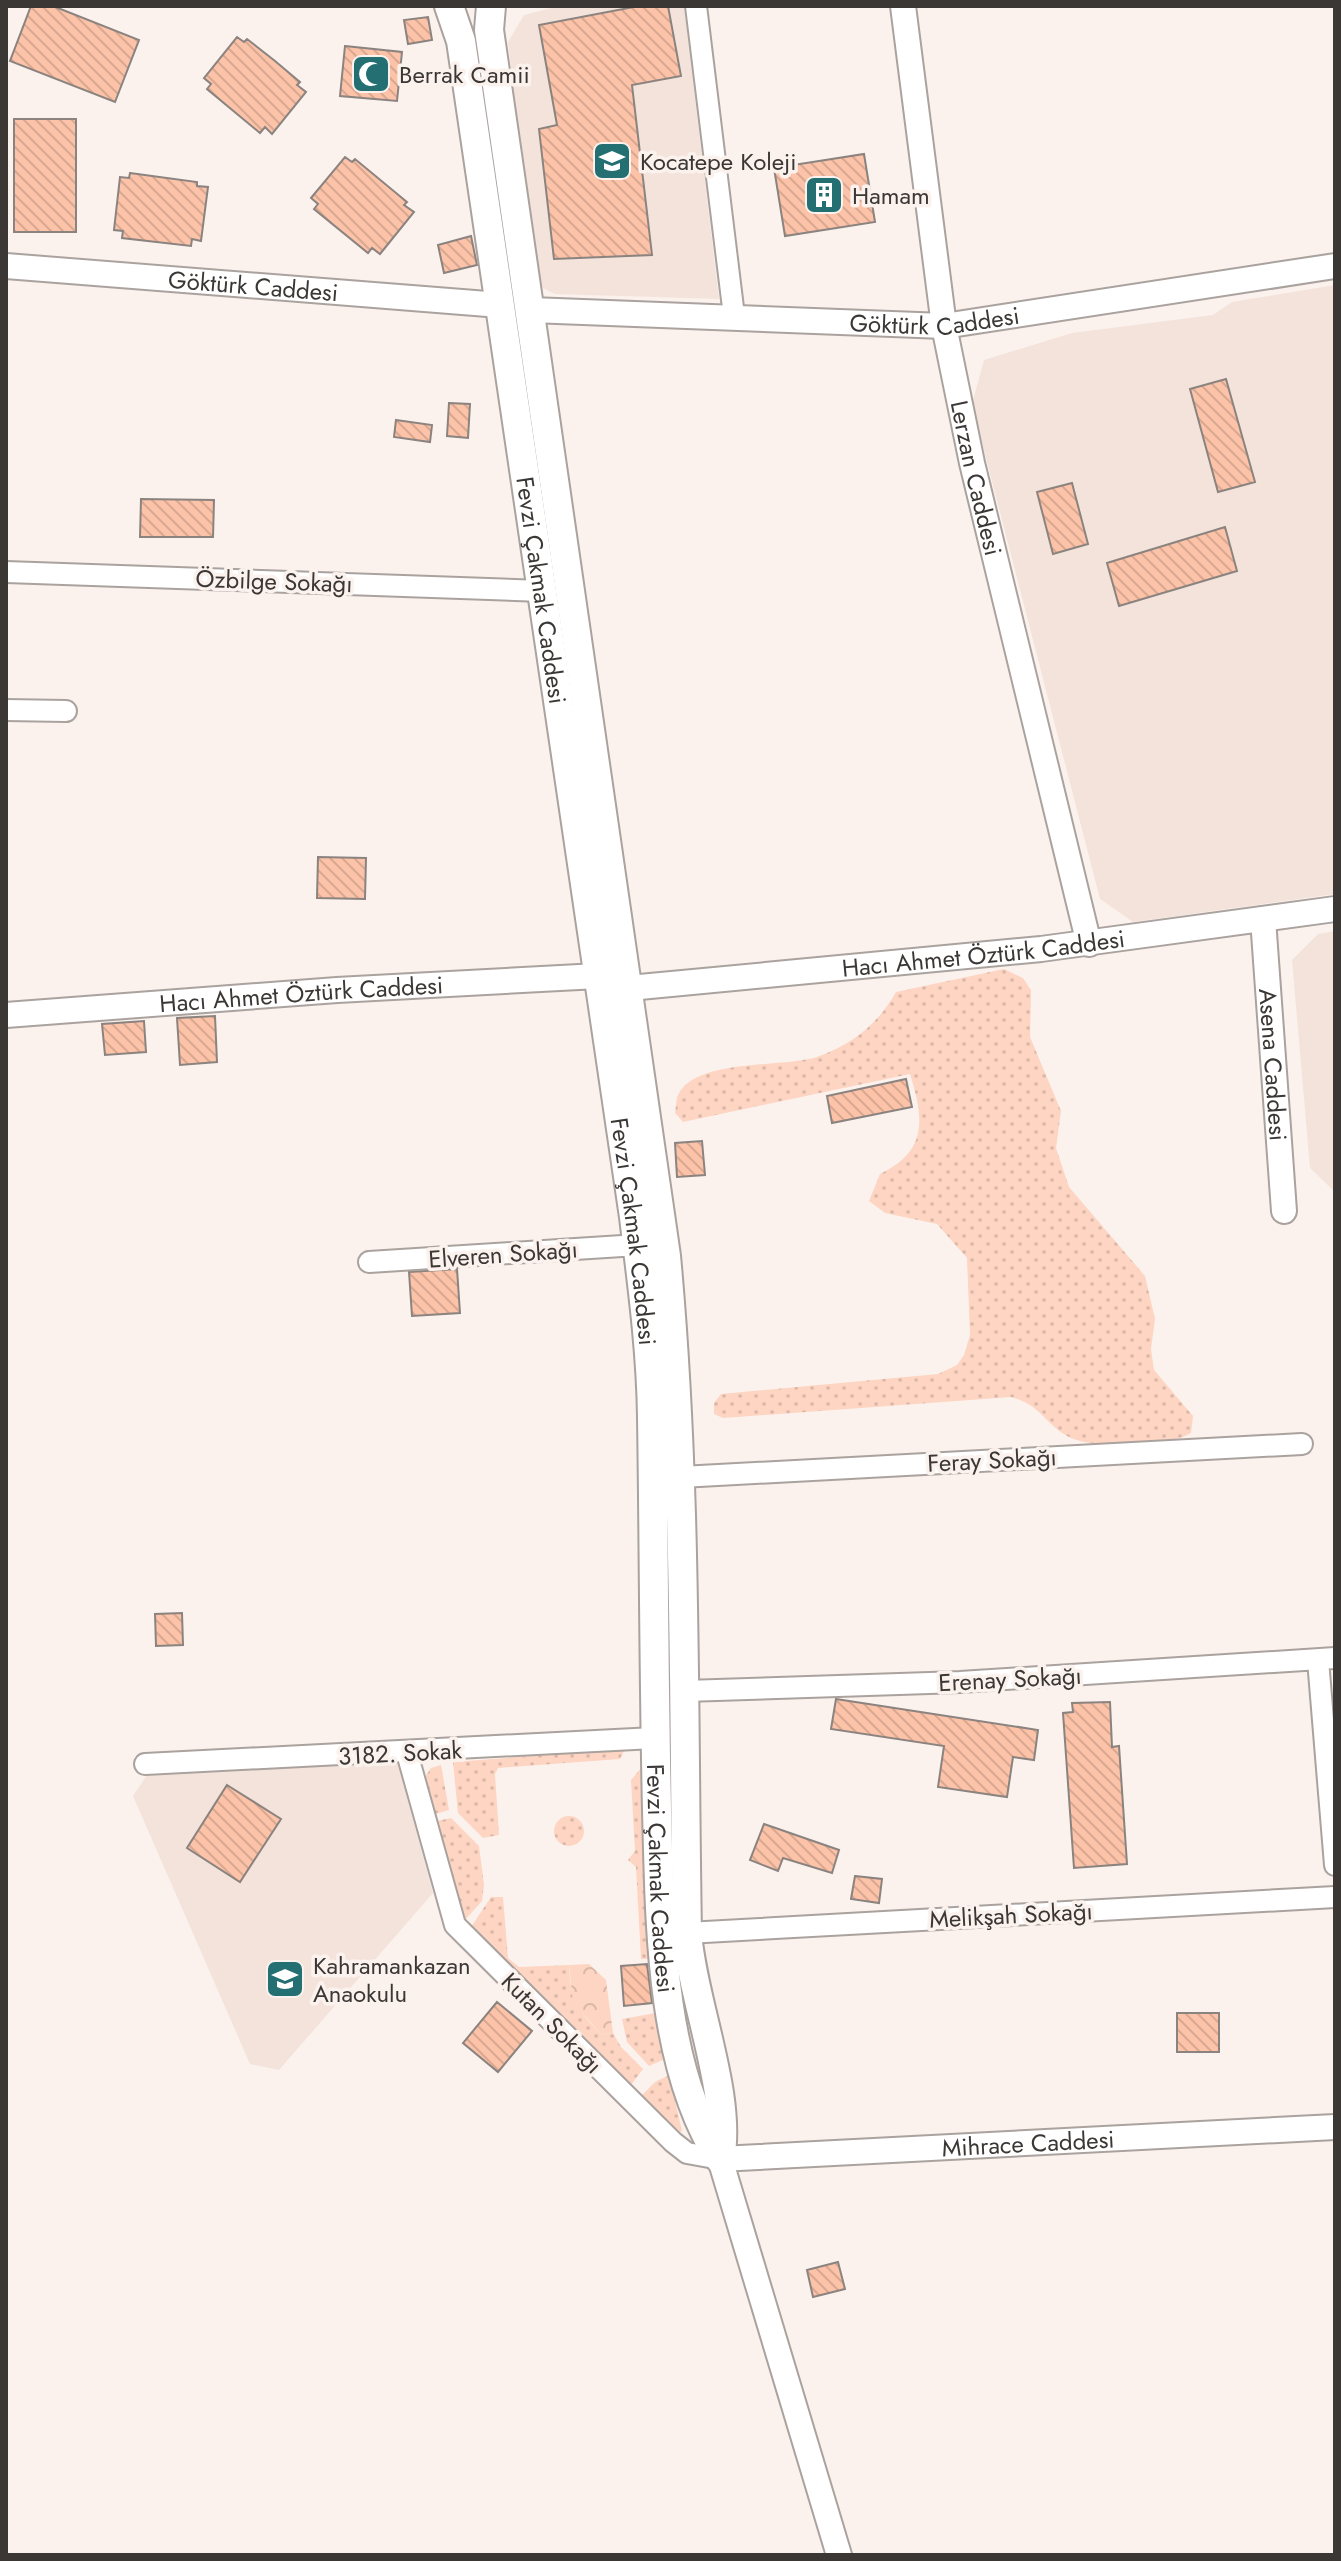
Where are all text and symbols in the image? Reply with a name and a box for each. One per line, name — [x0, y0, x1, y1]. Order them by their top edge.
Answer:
mosque icon: Berrak Camii — [350, 53, 392, 95]
place label: Berrak Camii — [399, 57, 530, 92]
school or university icon: Kocatepe Koleji — [591, 140, 633, 182]
place label: Kocatepe Koleji — [640, 144, 796, 179]
building icon: Hamam — [803, 174, 845, 216]
place label: Hamam — [852, 178, 930, 213]
street label: Göktürk Caddesi — [167, 261, 340, 310]
street label: Göktürk Caddesi — [849, 297, 1022, 344]
street label: Lerzan Caddesi — [942, 397, 1011, 559]
street label: Fevzi Çakmak Caddesi — [508, 474, 576, 706]
street label: Özbilge Sokağı — [195, 561, 353, 601]
street label: Hacı Ahmet Öztürk Caddesi — [840, 920, 1127, 985]
street label: Hacı Ahmet Öztürk Caddesi — [158, 967, 444, 1021]
street label: Asena Caddesi — [1251, 987, 1296, 1142]
street label: Fevzi Çakmak Caddesi — [602, 1115, 666, 1347]
street label: Elveren Sokağı — [427, 1231, 579, 1277]
street label: Feray Sokağı — [927, 1439, 1057, 1481]
street label: Erenay Sokağı — [937, 1658, 1083, 1700]
street label: 3182. Sokak — [337, 1732, 463, 1774]
street label: Fevzi Çakmak Caddesi — [639, 1763, 684, 1995]
street label: Melikşah Sokağı — [928, 1893, 1094, 1937]
place label: Kahramankazan Anaokulu — [313, 1948, 471, 2011]
school or university icon: Kahramankazan Anaokulu — [264, 1958, 306, 2000]
street label: Kutan Sokağı — [493, 1964, 611, 2082]
street label: Mihrace Caddesi — [941, 2121, 1115, 2165]

